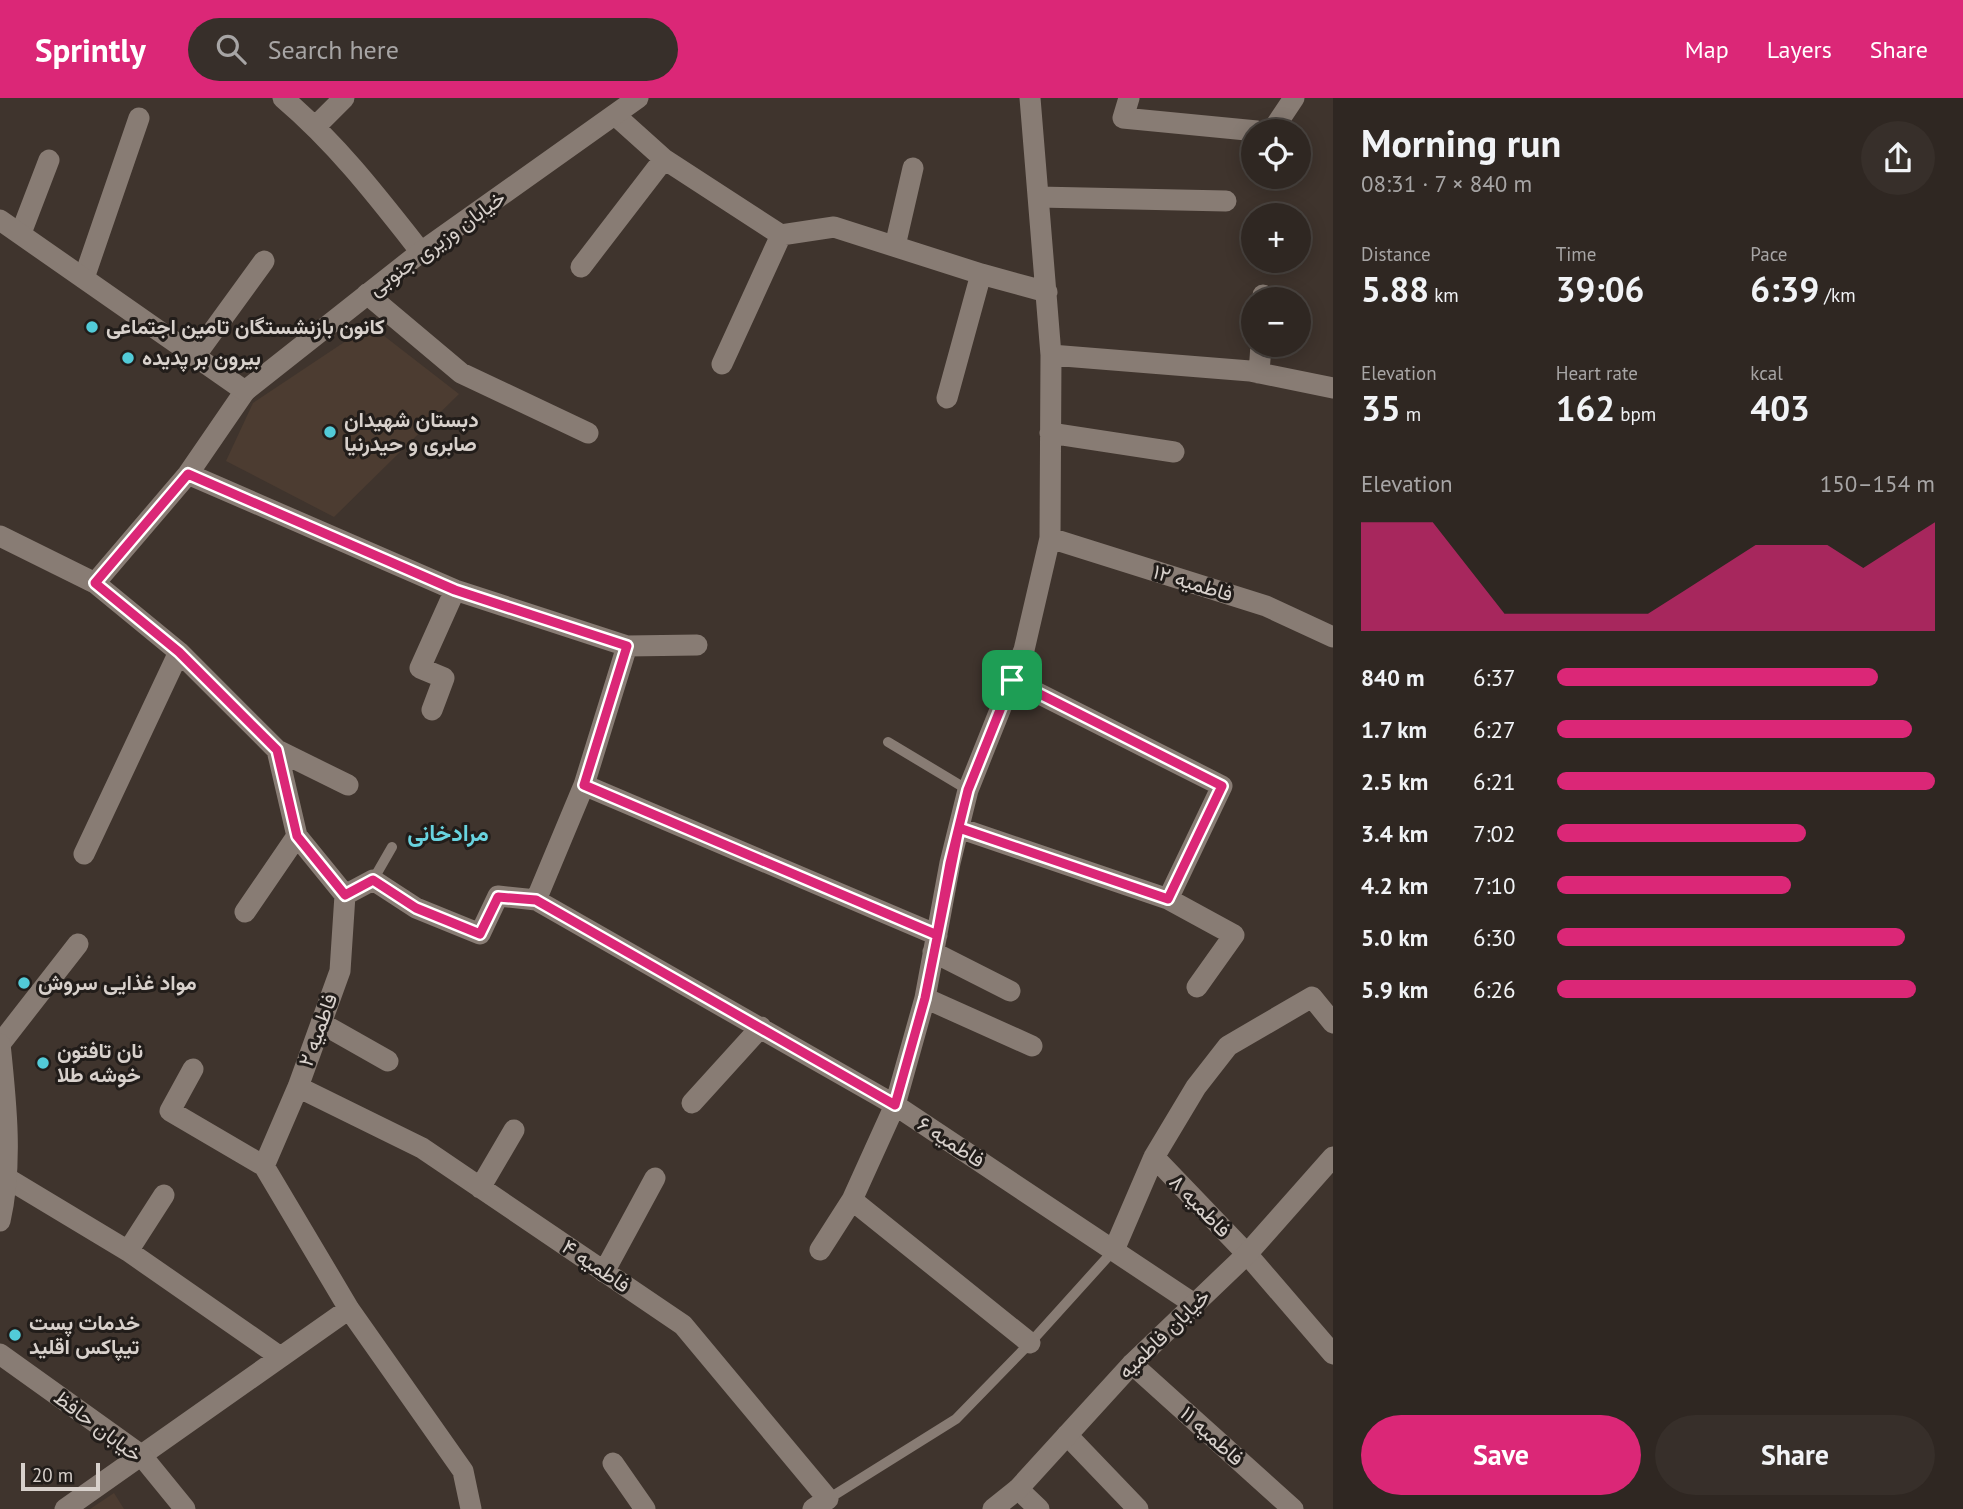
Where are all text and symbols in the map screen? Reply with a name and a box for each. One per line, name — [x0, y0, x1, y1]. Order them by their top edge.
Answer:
search box — [188, 18, 678, 81]
text: Sprintly — [35, 28, 146, 71]
icon: search — [212, 30, 250, 68]
text: Search here — [268, 33, 399, 66]
text: Map — [1685, 34, 1729, 65]
text: Layers — [1767, 34, 1832, 65]
text: Share — [1870, 34, 1928, 65]
text: Morning run — [1361, 118, 1561, 167]
map controls — [1241, 119, 1311, 357]
button: locate — [1241, 119, 1311, 189]
button: share — [1861, 121, 1935, 195]
text: 08:31 · 7 × 840 m — [1361, 169, 1532, 198]
street label: خیابان وزیری جنوبی — [363, 184, 511, 301]
button: + — [1241, 203, 1311, 273]
text: Distance — [1361, 242, 1431, 266]
text: Time — [1556, 242, 1596, 266]
text: Pace — [1750, 242, 1788, 266]
text: 5.88 — [1361, 266, 1429, 312]
text: 39:06 — [1556, 266, 1644, 312]
text: 6:39 — [1750, 266, 1819, 312]
text: km — [1429, 283, 1459, 307]
text: /km — [1819, 283, 1856, 307]
button: − — [1241, 287, 1311, 357]
place label: کانون بازنشستگان تامین اجتماعی — [106, 313, 385, 340]
marker: کانون بازنشستگان تامین اجتماعی — [84, 319, 100, 335]
place label: بیرون بر پدیده — [142, 344, 261, 372]
marker: بیرون بر پدیده — [120, 350, 136, 366]
text: Elevation — [1361, 361, 1437, 385]
text: Heart rate — [1556, 361, 1638, 385]
text: kcal — [1750, 361, 1783, 385]
text: 35 — [1361, 385, 1401, 431]
text: 162 — [1556, 385, 1615, 431]
text: 403 — [1750, 385, 1810, 431]
text: m — [1401, 402, 1421, 426]
text: bpm — [1615, 402, 1656, 426]
place label: دبستان شهیدان صابری و حیدرنیا — [344, 406, 479, 457]
marker: دبستان شهیدان صابری و حیدرنیا — [322, 424, 338, 440]
text: Elevation — [1361, 469, 1453, 498]
text: 150–154 m — [1820, 469, 1935, 498]
street label: فاطمیه ۱۲ — [1150, 558, 1236, 607]
pin — [982, 650, 1042, 710]
icon: arrive — [993, 661, 1031, 699]
text: 840 m — [1361, 663, 1424, 692]
text: 6:37 — [1473, 663, 1516, 692]
text: 1.7 km — [1361, 715, 1427, 744]
text: 6:27 — [1473, 715, 1516, 744]
text: 2.5 km — [1361, 767, 1428, 796]
text: 6:21 — [1473, 767, 1516, 796]
district label: مرادخانی — [407, 818, 489, 848]
text: 3.4 km — [1361, 819, 1428, 848]
text: 7:02 — [1473, 819, 1516, 848]
text: 4.2 km — [1361, 871, 1428, 900]
text: 7:10 — [1473, 871, 1516, 900]
text: 5.0 km — [1361, 923, 1428, 952]
text: 6:30 — [1473, 923, 1516, 952]
place label: مواد غذایی سروش — [38, 969, 197, 996]
marker: مواد غذایی سروش — [16, 975, 32, 991]
text: 5.9 km — [1361, 975, 1428, 1004]
text: 6:26 — [1473, 975, 1516, 1004]
street label: فاطمیه ۲ — [292, 990, 343, 1070]
place label: نان تافتون خوشه طلا — [57, 1037, 143, 1088]
marker: نان تافتون خوشه طلا — [35, 1055, 51, 1071]
street label: فاطمیه ۶ — [912, 1110, 990, 1173]
street label: فاطمیه ۸ — [1164, 1168, 1237, 1243]
street label: فاطمیه ۴ — [557, 1233, 636, 1298]
street label: خیابان فاطمیه — [1112, 1283, 1215, 1384]
place label: خدمات پست تیپاکس اقلید — [29, 1309, 140, 1361]
marker: خدمات پست تیپاکس اقلید — [7, 1327, 23, 1343]
street label: خیابان حافظ — [49, 1384, 148, 1468]
street label: فاطمیه ۱۱ — [1175, 1400, 1250, 1471]
button: Save — [1361, 1415, 1641, 1495]
button: Share — [1655, 1415, 1935, 1495]
scale bar — [21, 1460, 100, 1492]
text: 20 m — [32, 1463, 73, 1487]

